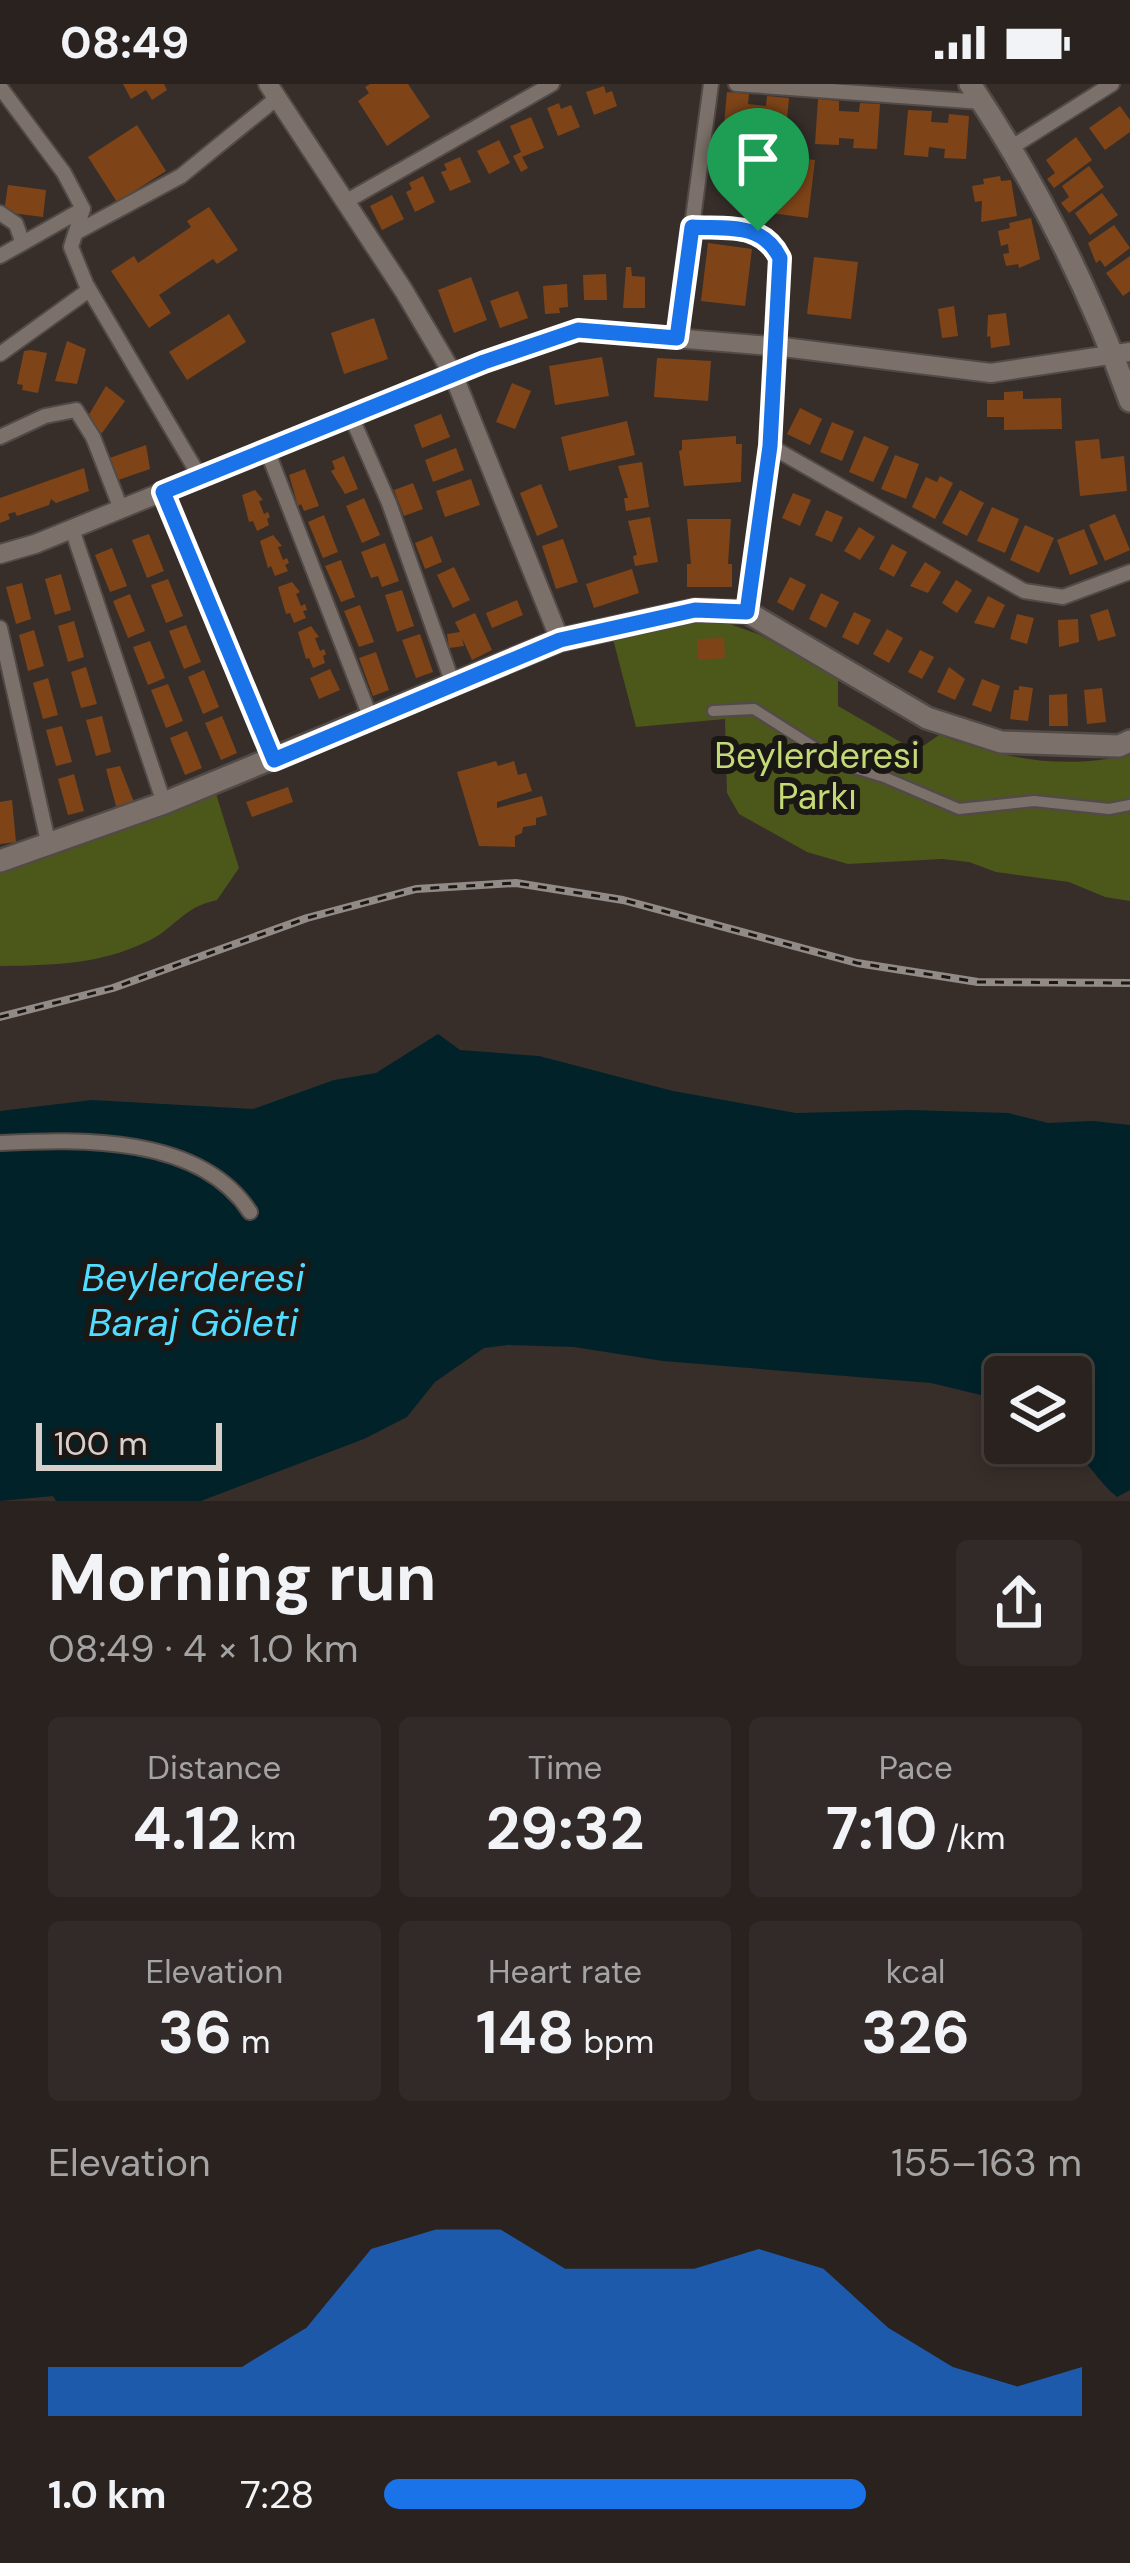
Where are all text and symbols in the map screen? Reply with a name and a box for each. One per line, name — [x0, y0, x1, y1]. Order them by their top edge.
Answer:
text: 08:49 — [60, 13, 189, 72]
pin — [707, 108, 809, 231]
icon: arrive — [725, 126, 791, 192]
park label: Beylerderesi Parkı — [714, 732, 920, 820]
water label: Beylerderesi Baraj Göleti — [81, 1252, 305, 1348]
map controls — [984, 1356, 1092, 1464]
button: layers — [984, 1356, 1092, 1464]
scale bar — [36, 1417, 222, 1470]
text: 100 m — [54, 1422, 148, 1465]
text: Morning run — [48, 1535, 436, 1620]
button: share — [956, 1540, 1082, 1666]
text: 08:49 · 4 × 1.0 km — [48, 1623, 359, 1674]
text: Distance — [147, 1746, 281, 1789]
text: Time — [528, 1746, 602, 1789]
text: Pace — [879, 1746, 953, 1789]
text: 4.12 — [133, 1789, 241, 1868]
text: 29:32 — [486, 1789, 644, 1868]
text: 7:10 — [826, 1789, 938, 1868]
text: km — [241, 1816, 296, 1859]
text: /km — [938, 1816, 1005, 1859]
text: Elevation — [146, 1950, 283, 1993]
text: Heart rate — [488, 1950, 642, 1993]
text: kcal — [886, 1950, 945, 1993]
text: 36 — [158, 1993, 232, 2072]
text: 148 — [476, 1993, 575, 2072]
text: 326 — [861, 1993, 970, 2072]
text: m — [232, 2020, 271, 2063]
text: bpm — [575, 2020, 654, 2063]
text: Elevation — [48, 2137, 211, 2188]
text: 155–163 m — [891, 2137, 1082, 2188]
text: 1.0 km — [48, 2469, 166, 2520]
text: 7:28 — [240, 2469, 314, 2520]

